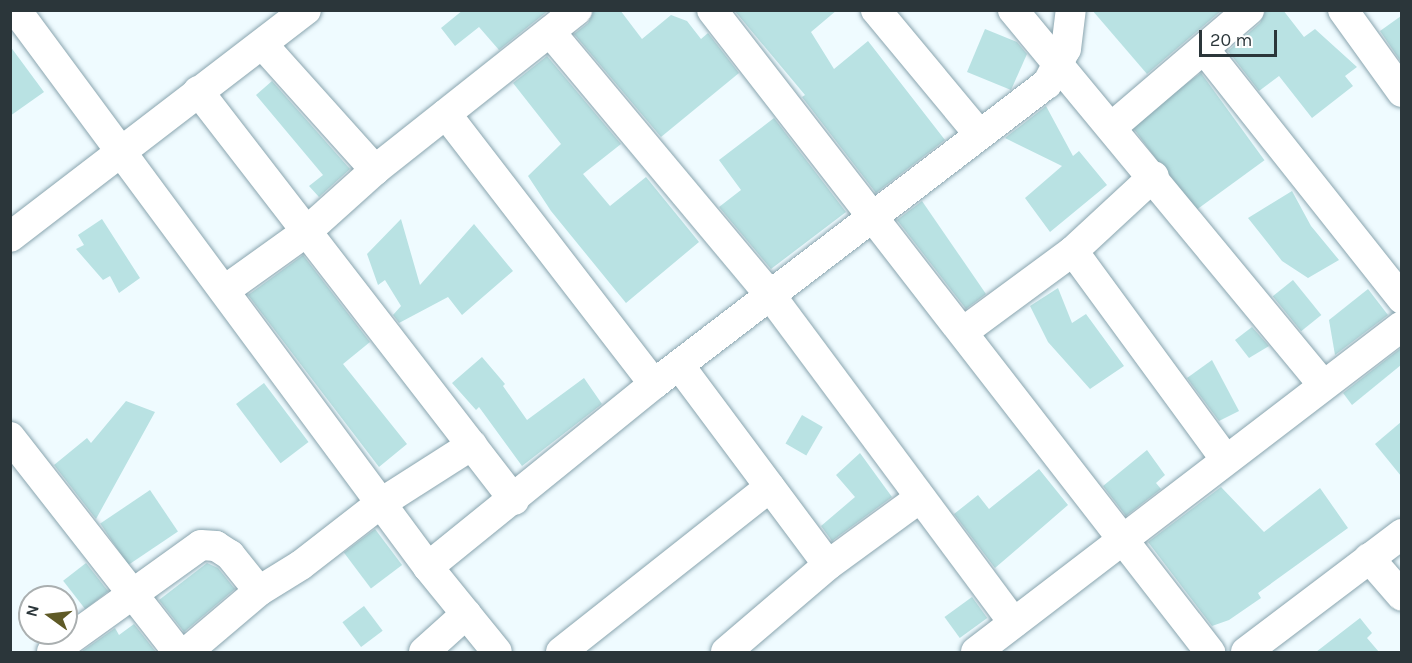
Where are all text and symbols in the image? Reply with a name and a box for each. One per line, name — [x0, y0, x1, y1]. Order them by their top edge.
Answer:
scale bar — [1202, 18, 1280, 56]
text: 20 m — [1210, 29, 1252, 51]
north arrow — [18, 585, 78, 645]
text: N — [21, 603, 43, 619]

